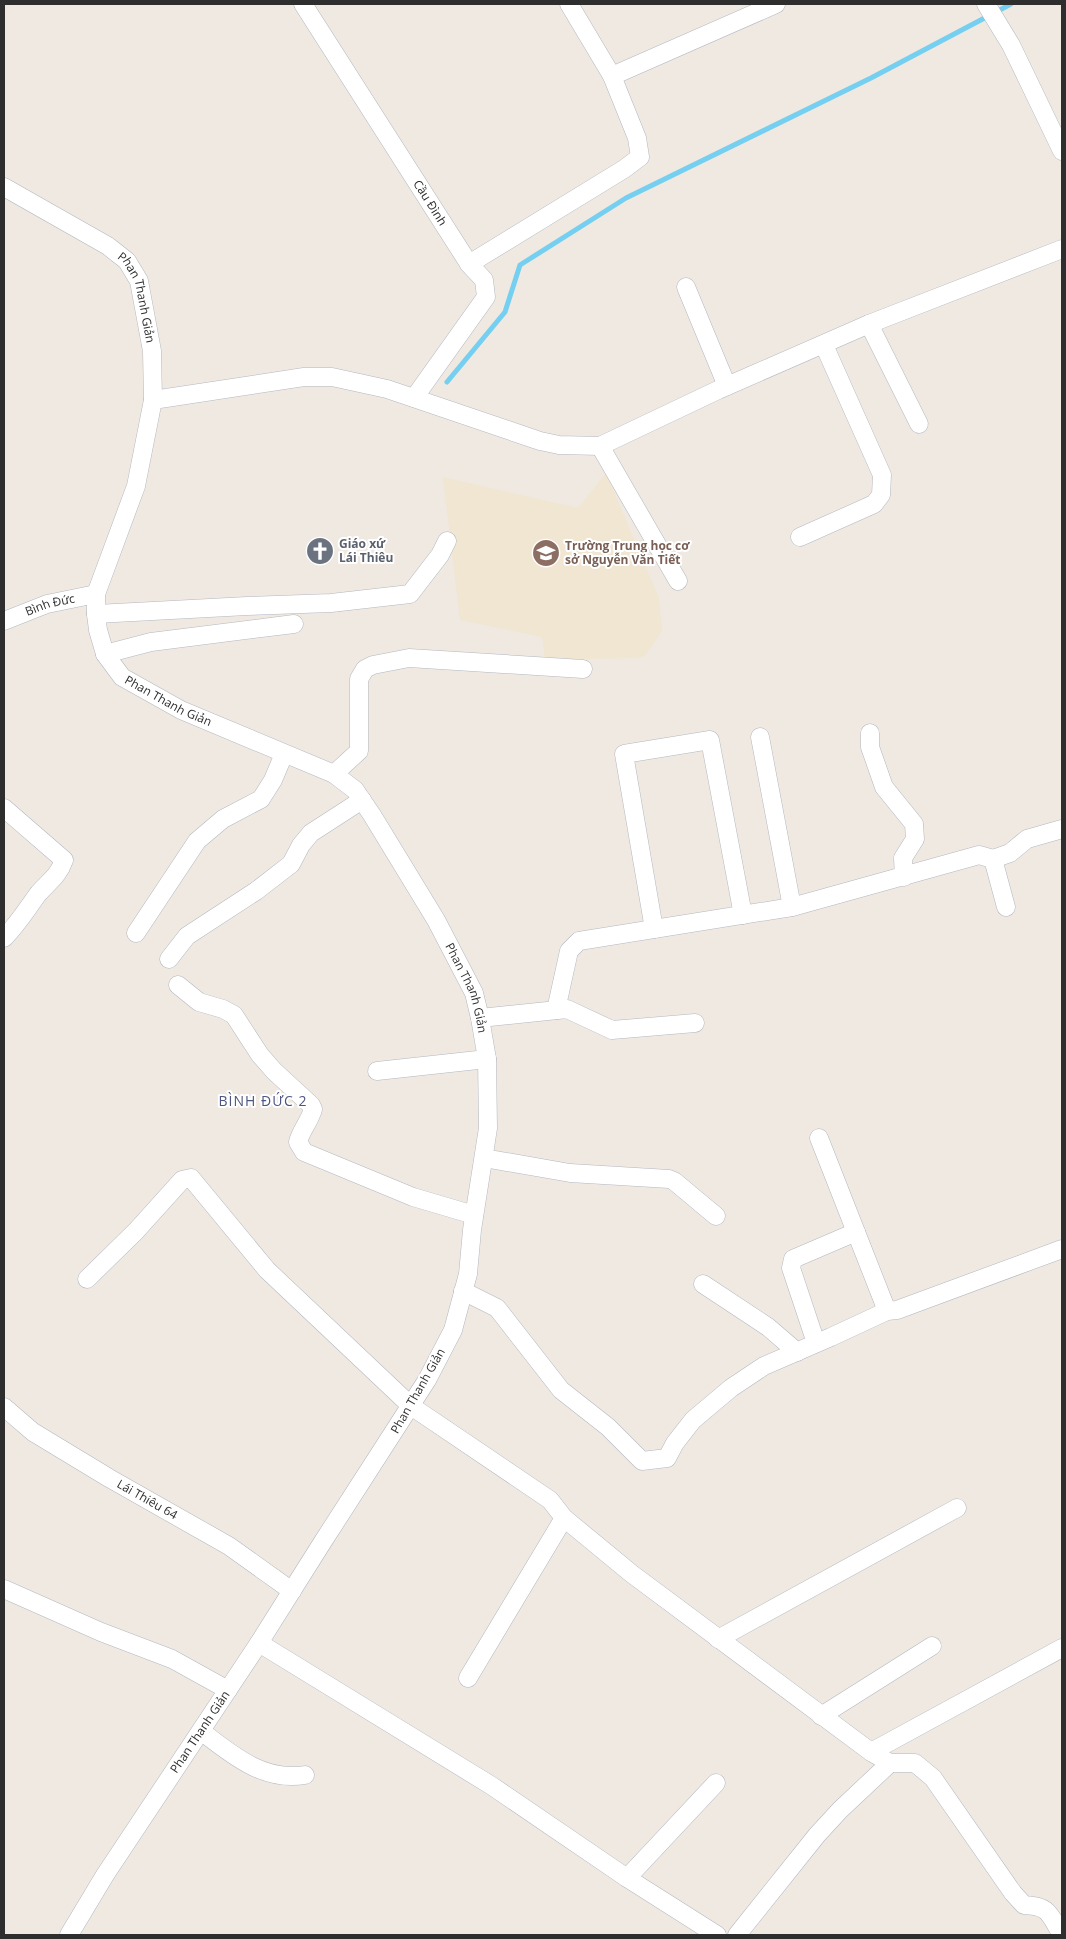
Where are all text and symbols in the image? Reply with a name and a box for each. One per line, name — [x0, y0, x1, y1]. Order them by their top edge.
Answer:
street label: Cầu Đình — [409, 176, 451, 229]
street label: Phan Thanh Giản — [114, 248, 159, 344]
place label: Giáo xứ Lái Thiêu — [339, 535, 393, 566]
church icon: Giáo xứ Lái Thiêu — [305, 536, 335, 566]
place label: Trường Trung học cơ sở Nguyễn Văn Tiết — [565, 537, 690, 568]
school or university icon: Trường Trung học cơ sở Nguyễn Văn Tiết — [531, 538, 561, 568]
street label: Bình Đức — [23, 589, 77, 620]
street label: Phan Thanh Giản — [122, 671, 214, 730]
street label: Phan Thanh Giản — [441, 940, 491, 1034]
district label: BÌNH ĐỨC 2 — [219, 1091, 307, 1110]
street label: Phan Thanh Giản — [386, 1345, 449, 1437]
street label: Lái Thiêu 64 — [114, 1475, 181, 1523]
street label: Phan Thanh Giản — [166, 1687, 233, 1776]

